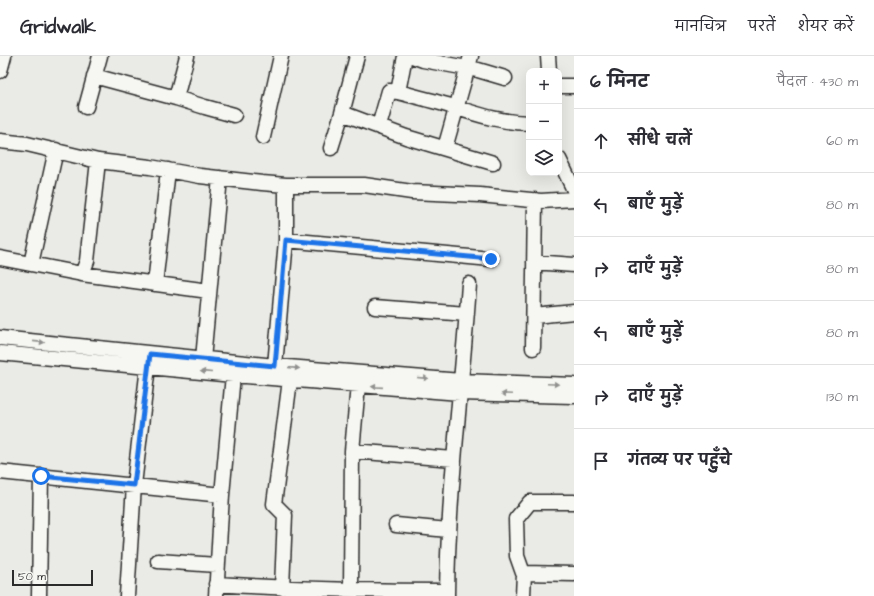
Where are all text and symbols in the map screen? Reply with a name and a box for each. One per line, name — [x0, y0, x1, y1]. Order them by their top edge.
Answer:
text: Gridwalk — [20, 14, 96, 41]
text: मानचित्र — [675, 17, 726, 37]
text: परतें — [748, 17, 776, 37]
text: शेयर करें — [798, 17, 854, 37]
map controls — [526, 68, 562, 176]
button: + — [526, 68, 562, 104]
text: 6 मिनट — [590, 70, 649, 94]
text: पैदल · 430 m — [777, 73, 858, 91]
button: − — [526, 104, 562, 140]
icon: ahead — [590, 130, 612, 152]
text: सीधे चलें — [628, 130, 692, 151]
text: 60 m — [826, 132, 858, 150]
button: layers — [526, 140, 562, 176]
icon: left — [590, 194, 612, 216]
text: बाएँ मुड़ें — [628, 194, 683, 215]
text: 80 m — [826, 196, 858, 214]
route end — [482, 250, 500, 268]
icon: right — [590, 258, 612, 280]
text: दाएँ मुड़ें — [628, 258, 682, 279]
text: 80 m — [826, 260, 858, 278]
icon: left — [590, 322, 612, 344]
text: बाएँ मुड़ें — [628, 322, 683, 343]
text: 80 m — [826, 324, 858, 342]
one-way arrow — [33, 339, 45, 346]
one-way arrow — [288, 364, 300, 371]
one-way arrow — [200, 369, 212, 376]
one-way arrow — [417, 375, 429, 382]
one-way arrow — [547, 381, 559, 388]
one-way arrow — [371, 383, 383, 390]
icon: right — [590, 386, 612, 408]
text: दाएँ मुड़ें — [628, 386, 682, 407]
text: 130 m — [826, 388, 858, 406]
one-way arrow — [501, 391, 513, 398]
icon: arrive — [590, 450, 612, 472]
text: गंतव्य पर पहुँचे — [628, 450, 731, 471]
route start — [32, 467, 50, 485]
scale bar — [12, 568, 93, 587]
text: 50 m — [18, 569, 46, 584]

